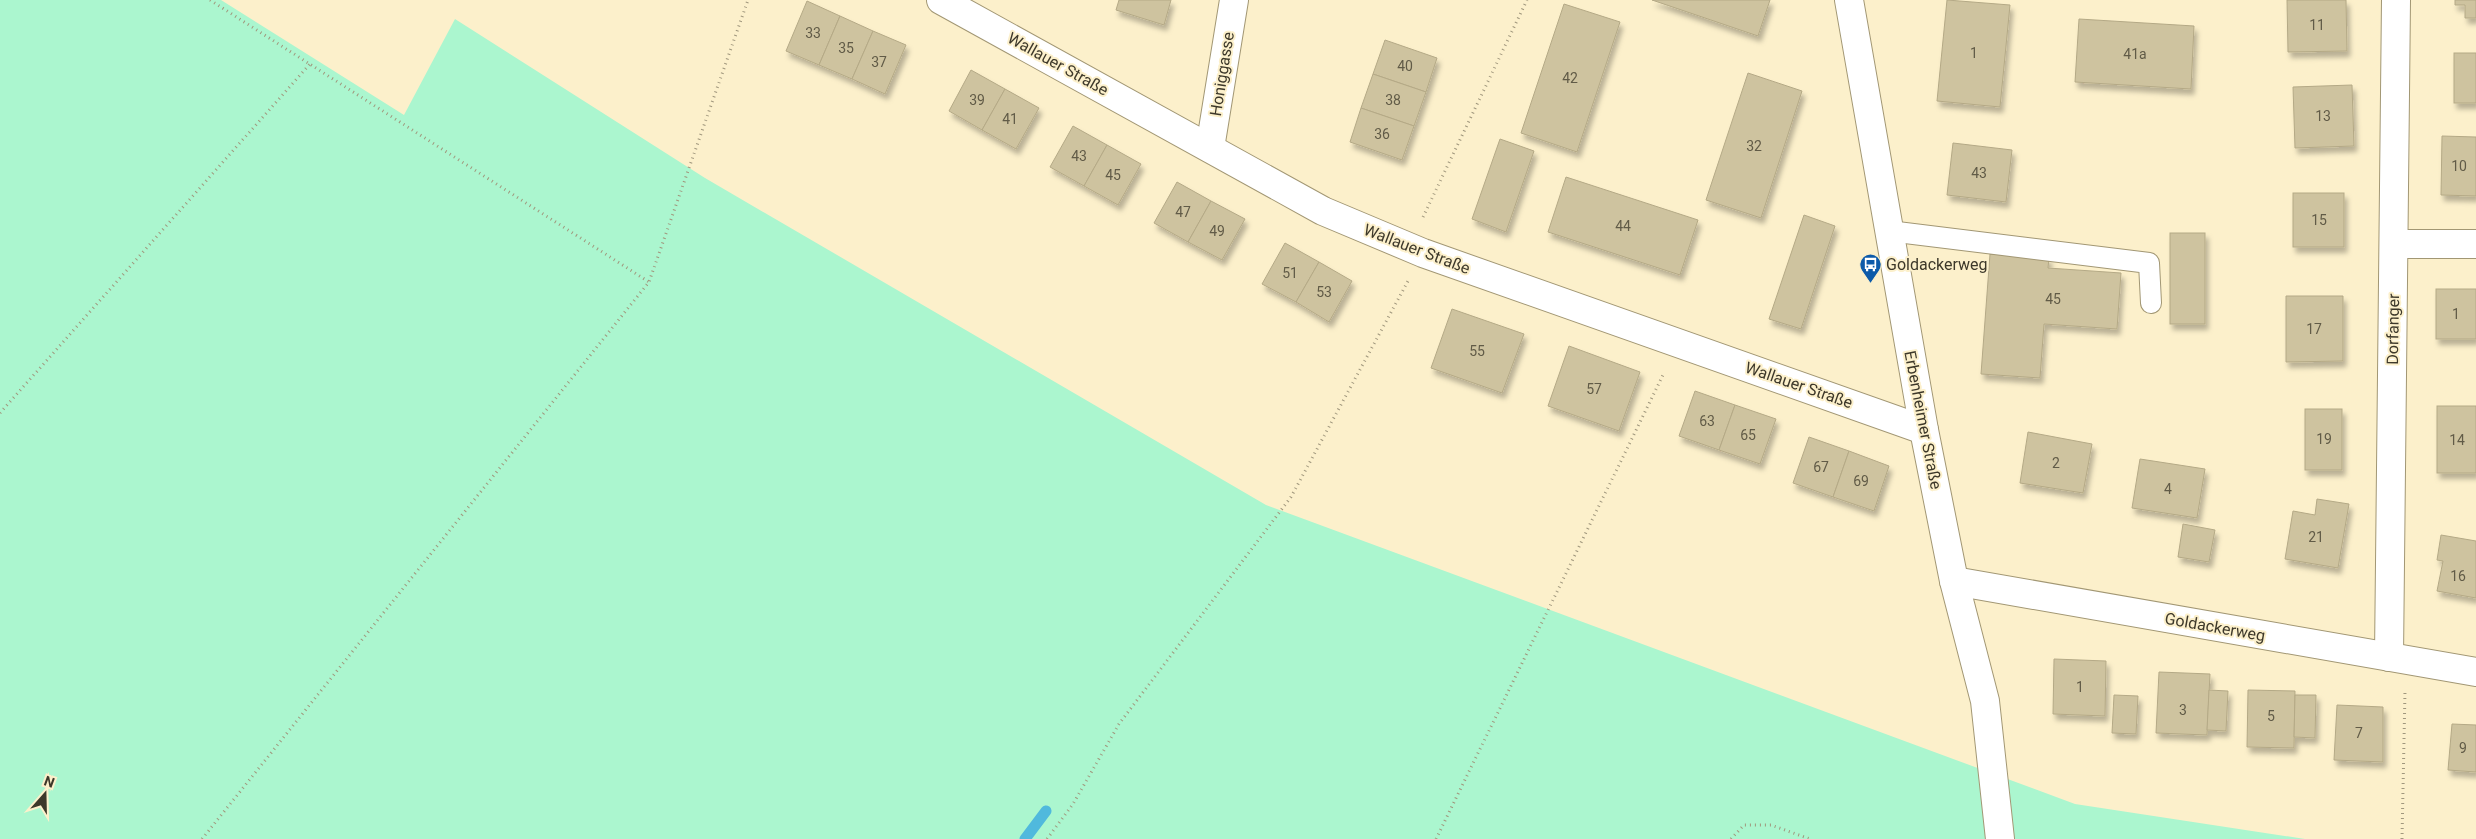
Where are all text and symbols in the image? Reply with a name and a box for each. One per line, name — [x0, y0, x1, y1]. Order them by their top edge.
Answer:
house number: 11 — [2309, 17, 2325, 33]
house number: 33 — [805, 25, 821, 41]
street label: Wallauer Straße — [1004, 28, 1112, 100]
street label: Honiggasse — [1206, 31, 1238, 117]
house number: 35 — [838, 40, 854, 56]
house number: 1 — [1970, 45, 1978, 61]
house number: 41a — [2123, 46, 2147, 62]
house number: 37 — [871, 54, 887, 70]
house number: 40 — [1397, 58, 1413, 74]
house number: 42 — [1562, 70, 1578, 86]
house number: 39 — [969, 92, 985, 108]
house number: 38 — [1385, 92, 1401, 108]
house number: 13 — [2315, 108, 2331, 124]
house number: 41 — [1002, 111, 1018, 127]
house number: 36 — [1374, 126, 1390, 142]
house number: 32 — [1746, 138, 1762, 154]
house number: 43 — [1071, 148, 1087, 164]
house number: 10 — [2451, 158, 2467, 174]
house number: 43 — [1971, 165, 1987, 181]
house number: 45 — [1105, 167, 1121, 183]
house number: 47 — [1175, 204, 1191, 220]
house number: 15 — [2311, 212, 2327, 228]
house number: 44 — [1615, 218, 1631, 234]
street label: Wallauer Straße — [1361, 220, 1473, 278]
house number: 49 — [1209, 223, 1225, 239]
bus stop icon: Goldackerweg — [1858, 252, 1882, 283]
place label: Goldackerweg — [1886, 255, 1988, 274]
house number: 51 — [1282, 265, 1298, 281]
house number: 53 — [1316, 284, 1332, 300]
house number: 45 — [2045, 291, 2061, 307]
street label: Dorfanger — [2383, 293, 2403, 365]
house number: 1 — [2452, 306, 2460, 322]
house number: 17 — [2306, 321, 2322, 337]
house number: 55 — [1469, 343, 1485, 359]
street label: Erbenheimer Straße — [1900, 349, 1946, 491]
street label: Wallauer Straße — [1743, 358, 1855, 412]
house number: 57 — [1586, 381, 1602, 397]
house number: 63 — [1699, 413, 1715, 429]
house number: 65 — [1740, 427, 1756, 443]
house number: 19 — [2316, 431, 2332, 447]
house number: 14 — [2449, 432, 2465, 448]
house number: 2 — [2052, 455, 2060, 471]
house number: 67 — [1813, 459, 1829, 475]
house number: 69 — [1853, 473, 1869, 489]
house number: 4 — [2164, 481, 2172, 497]
house number: 21 — [2308, 529, 2324, 545]
house number: 16 — [2450, 568, 2466, 584]
street label: Goldackerweg — [2163, 609, 2267, 645]
house number: 1 — [2076, 679, 2084, 695]
house number: 3 — [2179, 702, 2187, 718]
house number: 5 — [2267, 708, 2275, 724]
house number: 7 — [2355, 725, 2363, 741]
house number: 9 — [2459, 740, 2467, 756]
north arrow — [20, 769, 70, 819]
text: N — [42, 773, 57, 791]

